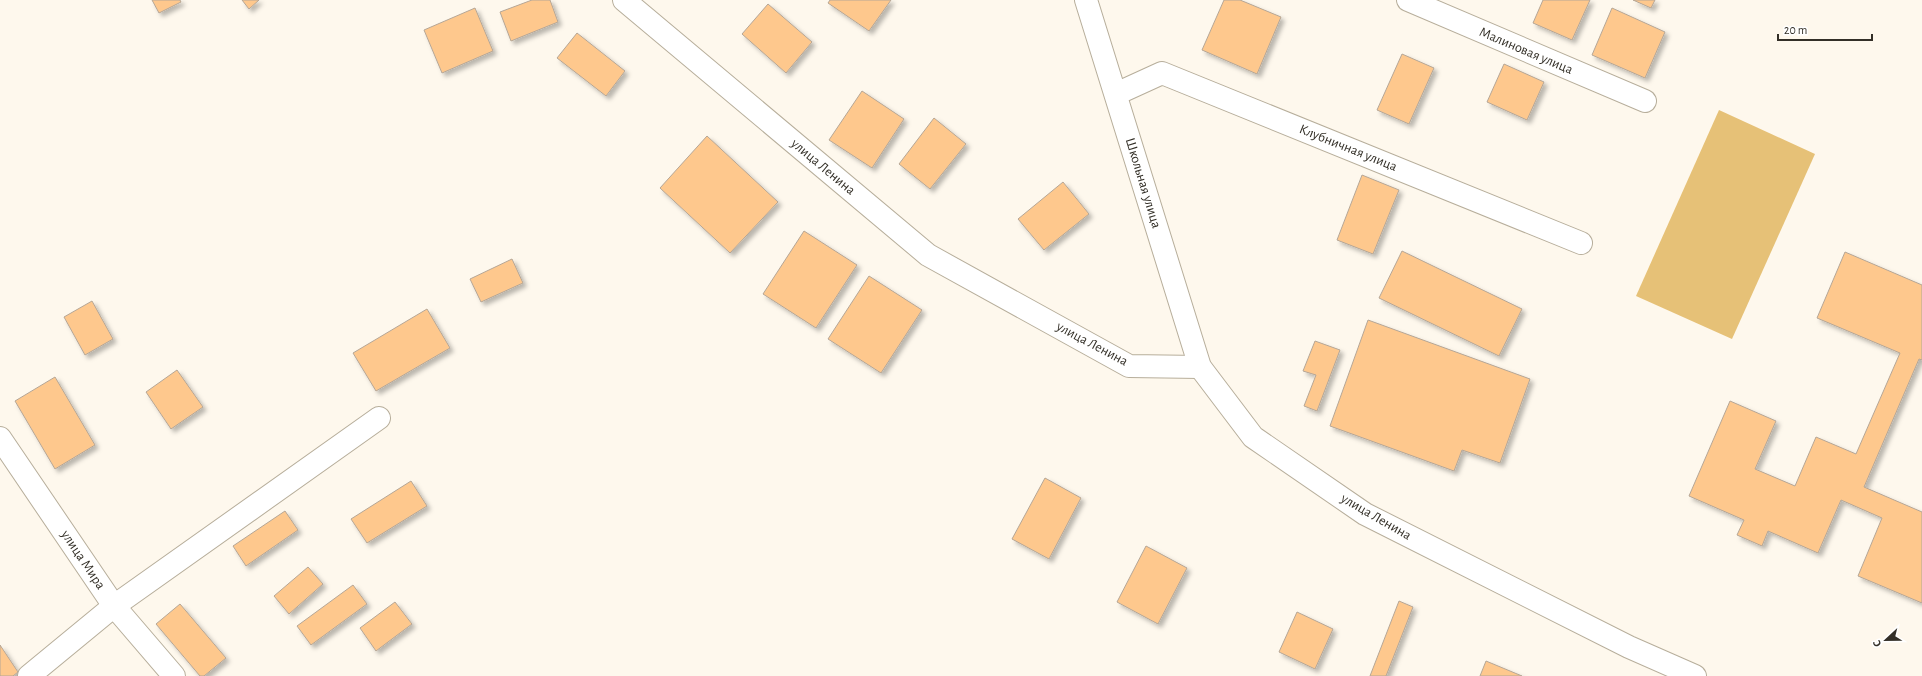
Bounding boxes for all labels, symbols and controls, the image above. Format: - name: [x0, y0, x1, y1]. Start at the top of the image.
- scale bar: [1778, 16, 1872, 42]
- text: 20 m: [1784, 24, 1807, 36]
- street label: Малиновая улица: [1477, 25, 1576, 77]
- street label: Клубничная улица: [1297, 122, 1400, 174]
- street label: улица Ленина: [788, 136, 858, 198]
- street label: Школьная улица: [1123, 136, 1164, 230]
- street label: улица Ленина: [1053, 319, 1131, 369]
- street label: улица Ленина: [1338, 491, 1414, 543]
- street label: улица Мира: [58, 527, 108, 593]
- north arrow: [1866, 620, 1906, 660]
- text: С: [1871, 639, 1883, 648]

